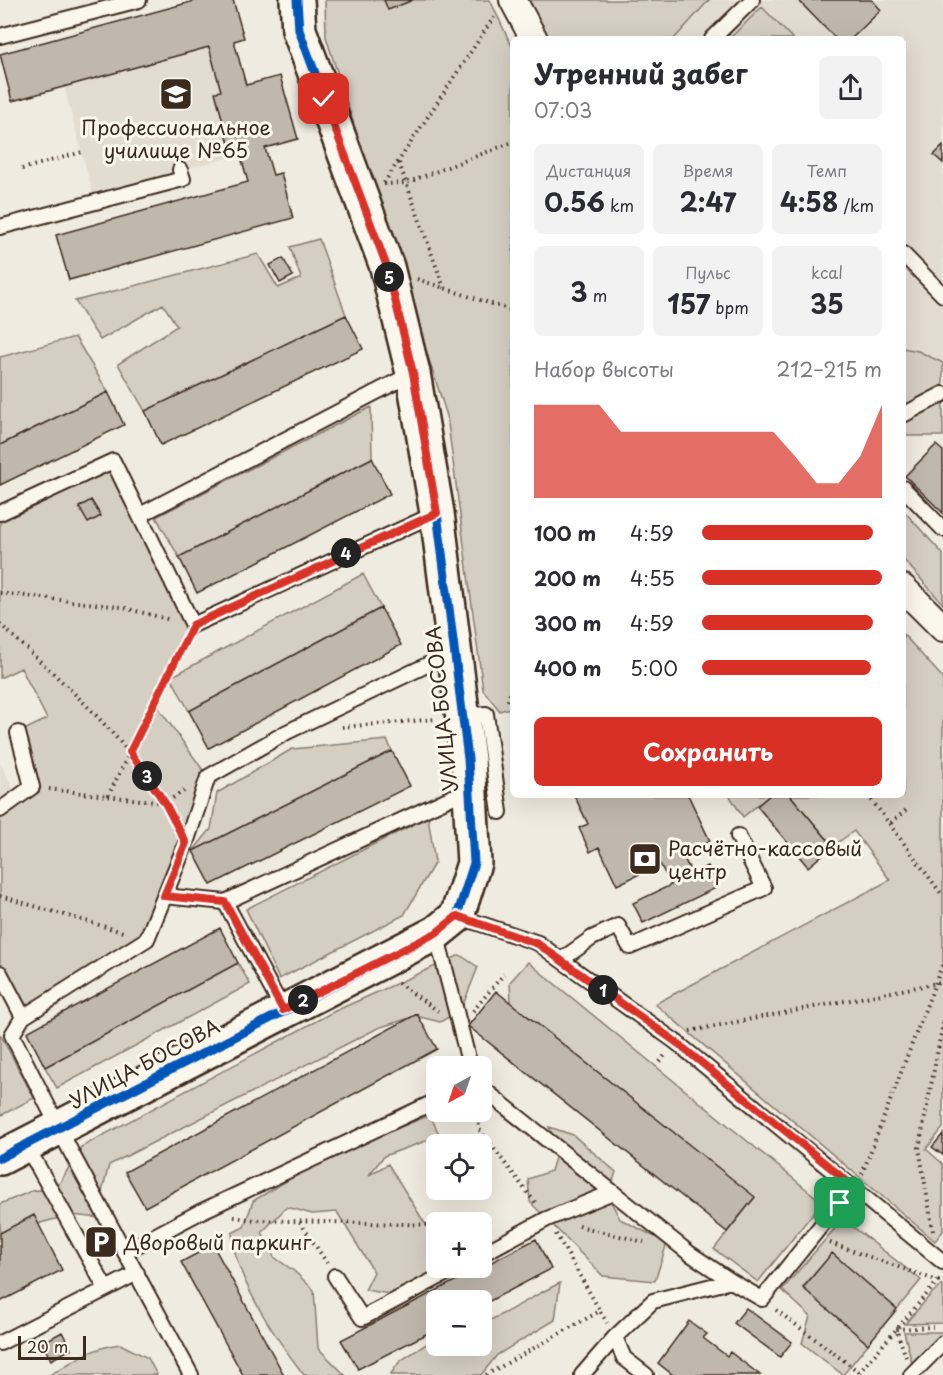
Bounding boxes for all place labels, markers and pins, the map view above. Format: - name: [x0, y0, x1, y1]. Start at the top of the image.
- pin: [298, 73, 349, 124]
- school or university icon: Профессиональное училище №65: [158, 76, 194, 112]
- place label: Профессиональное училище №65: [81, 112, 271, 165]
- pin: 5: [374, 262, 404, 292]
- pin: 4: [331, 538, 361, 568]
- pin: 3: [132, 761, 162, 791]
- place label: Расчётно-кассовый центр: [668, 833, 862, 886]
- bank icon: Расчётно-кассовый центр: [627, 841, 663, 877]
- pin: 1: [588, 975, 618, 1005]
- pin: 2: [288, 985, 318, 1015]
- pin: [814, 1177, 865, 1228]
- parking icon: Дворовый паркинг: [83, 1224, 119, 1260]
- place label: Дворовый паркинг: [123, 1227, 313, 1257]

